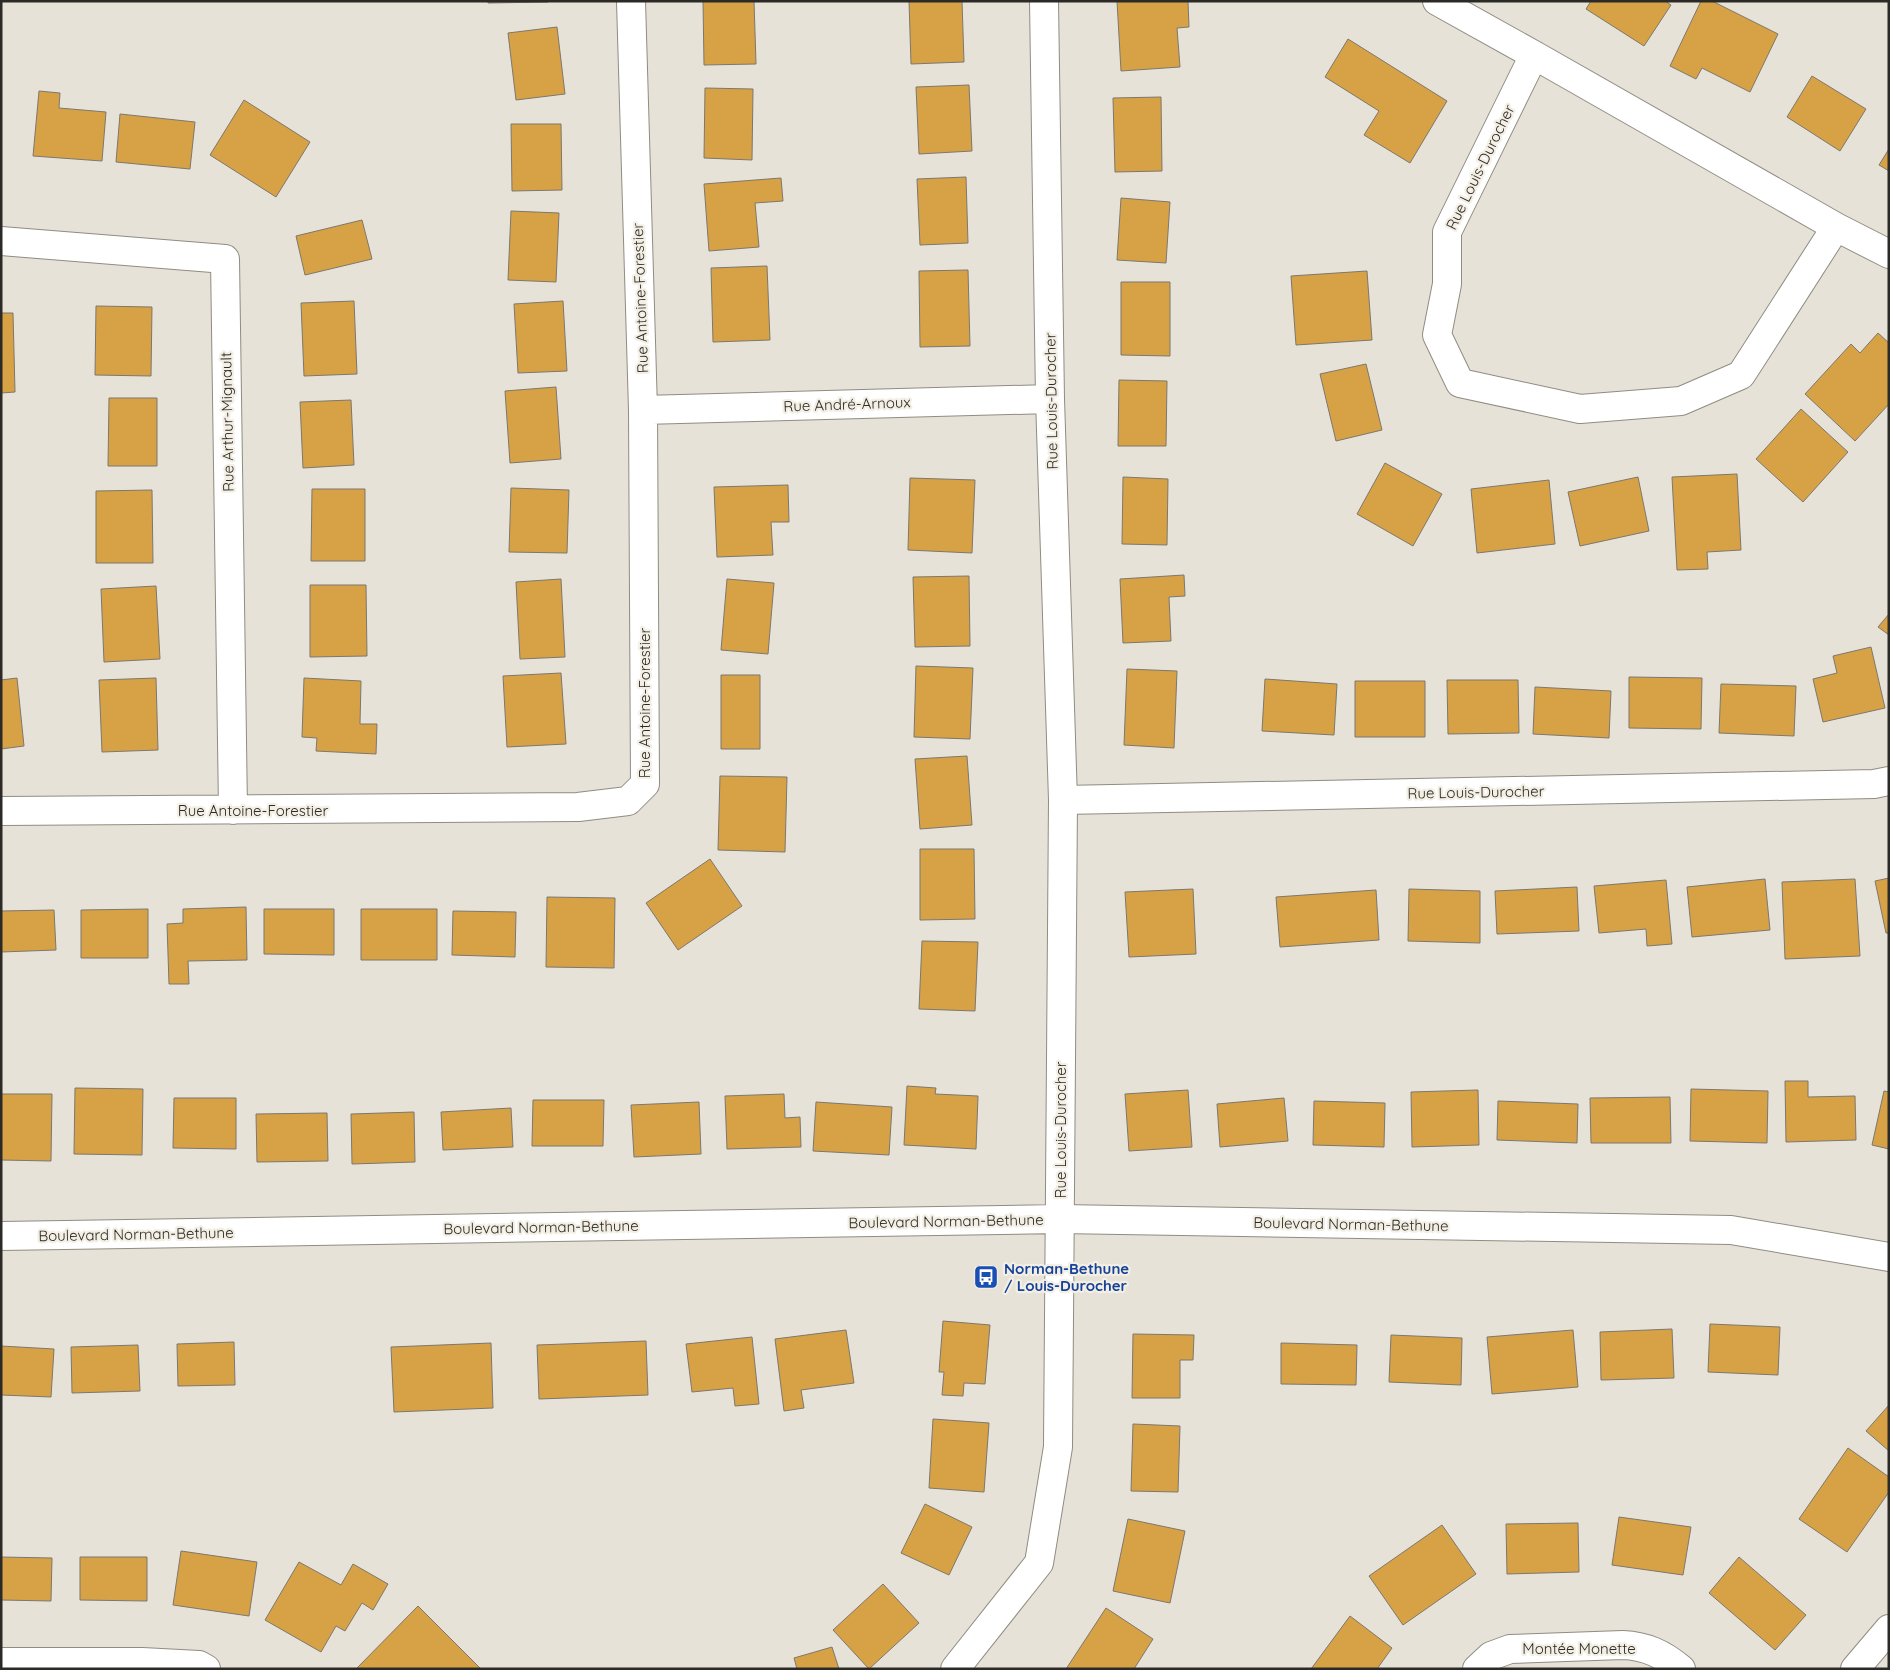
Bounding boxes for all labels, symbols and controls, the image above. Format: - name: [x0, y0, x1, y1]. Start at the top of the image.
- street label: Rue Louis-Durocher: [1441, 101, 1519, 233]
- street label: Rue Antoine-Forestier: [628, 222, 652, 374]
- street label: Rue Louis-Durocher: [1040, 332, 1062, 470]
- street label: Rue Arthur-Mignault: [216, 352, 238, 492]
- street label: Rue André-Arnoux: [783, 392, 911, 416]
- street label: Rue Antoine-Forestier: [635, 628, 654, 778]
- street label: Rue Louis-Durocher: [1407, 781, 1545, 803]
- street label: Rue Antoine-Forestier: [178, 801, 328, 820]
- street label: Rue Louis-Durocher: [1051, 1061, 1070, 1199]
- street label: Boulevard Norman-Bethune: [848, 1210, 1044, 1232]
- street label: Boulevard Norman-Bethune: [1253, 1213, 1449, 1235]
- street label: Boulevard Norman-Bethune: [443, 1216, 639, 1238]
- street label: Boulevard Norman-Bethune: [38, 1223, 234, 1245]
- place label: Norman-Bethune / Louis-Durocher: [1004, 1259, 1129, 1295]
- bus stop icon: Norman-Bethune / Louis-Durocher: [973, 1264, 999, 1290]
- street label: Montée Monette: [1522, 1639, 1636, 1658]

